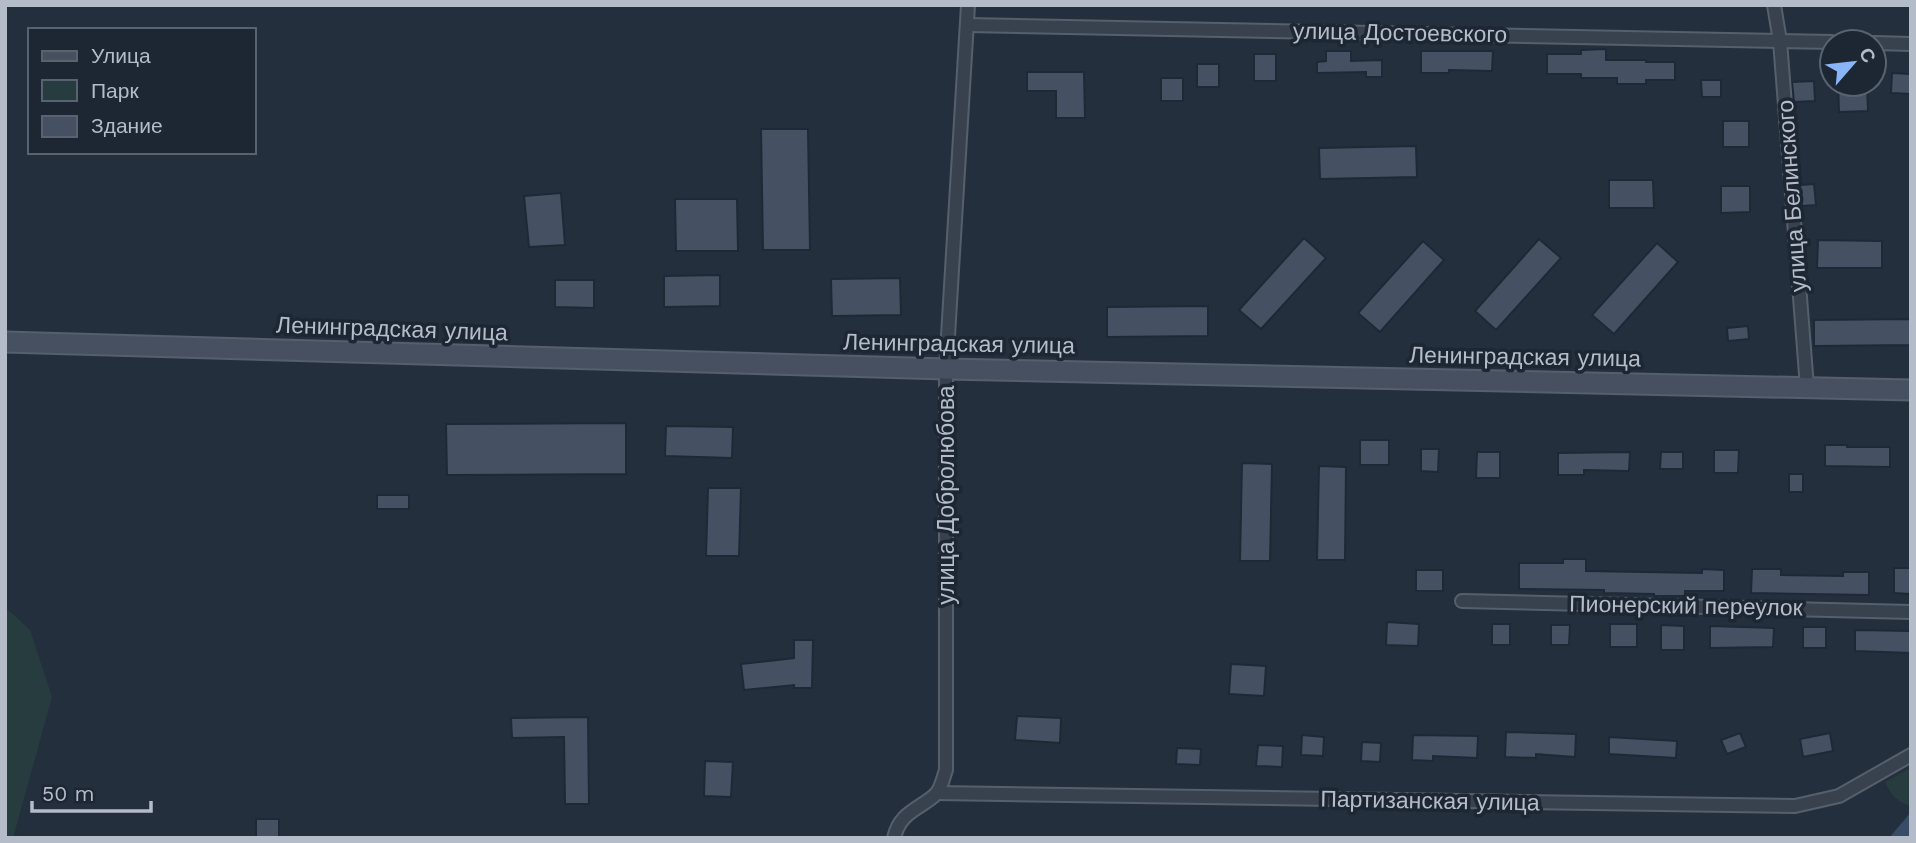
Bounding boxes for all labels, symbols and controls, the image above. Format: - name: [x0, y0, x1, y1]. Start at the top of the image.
- street label: улица Достоевского: [1293, 18, 1507, 48]
- legend: [28, 28, 256, 154]
- north arrow: [1818, 28, 1888, 98]
- text: Улица: [91, 43, 151, 68]
- text: С: [1854, 44, 1881, 67]
- text: Парк: [91, 78, 139, 103]
- street label: улица Белинского: [1772, 99, 1812, 293]
- text: Здание: [91, 113, 163, 138]
- street label: Ленинградская улица: [276, 311, 509, 347]
- street label: Ленинградская улица: [843, 328, 1075, 360]
- street label: Ленинградская улица: [1409, 341, 1641, 373]
- street label: улица Добролюбова: [933, 385, 960, 605]
- street label: Пионерский переулок: [1569, 590, 1804, 622]
- scale bar: [32, 770, 150, 814]
- text: 50 m: [42, 781, 94, 806]
- street label: Партизанская улица: [1320, 786, 1540, 816]

